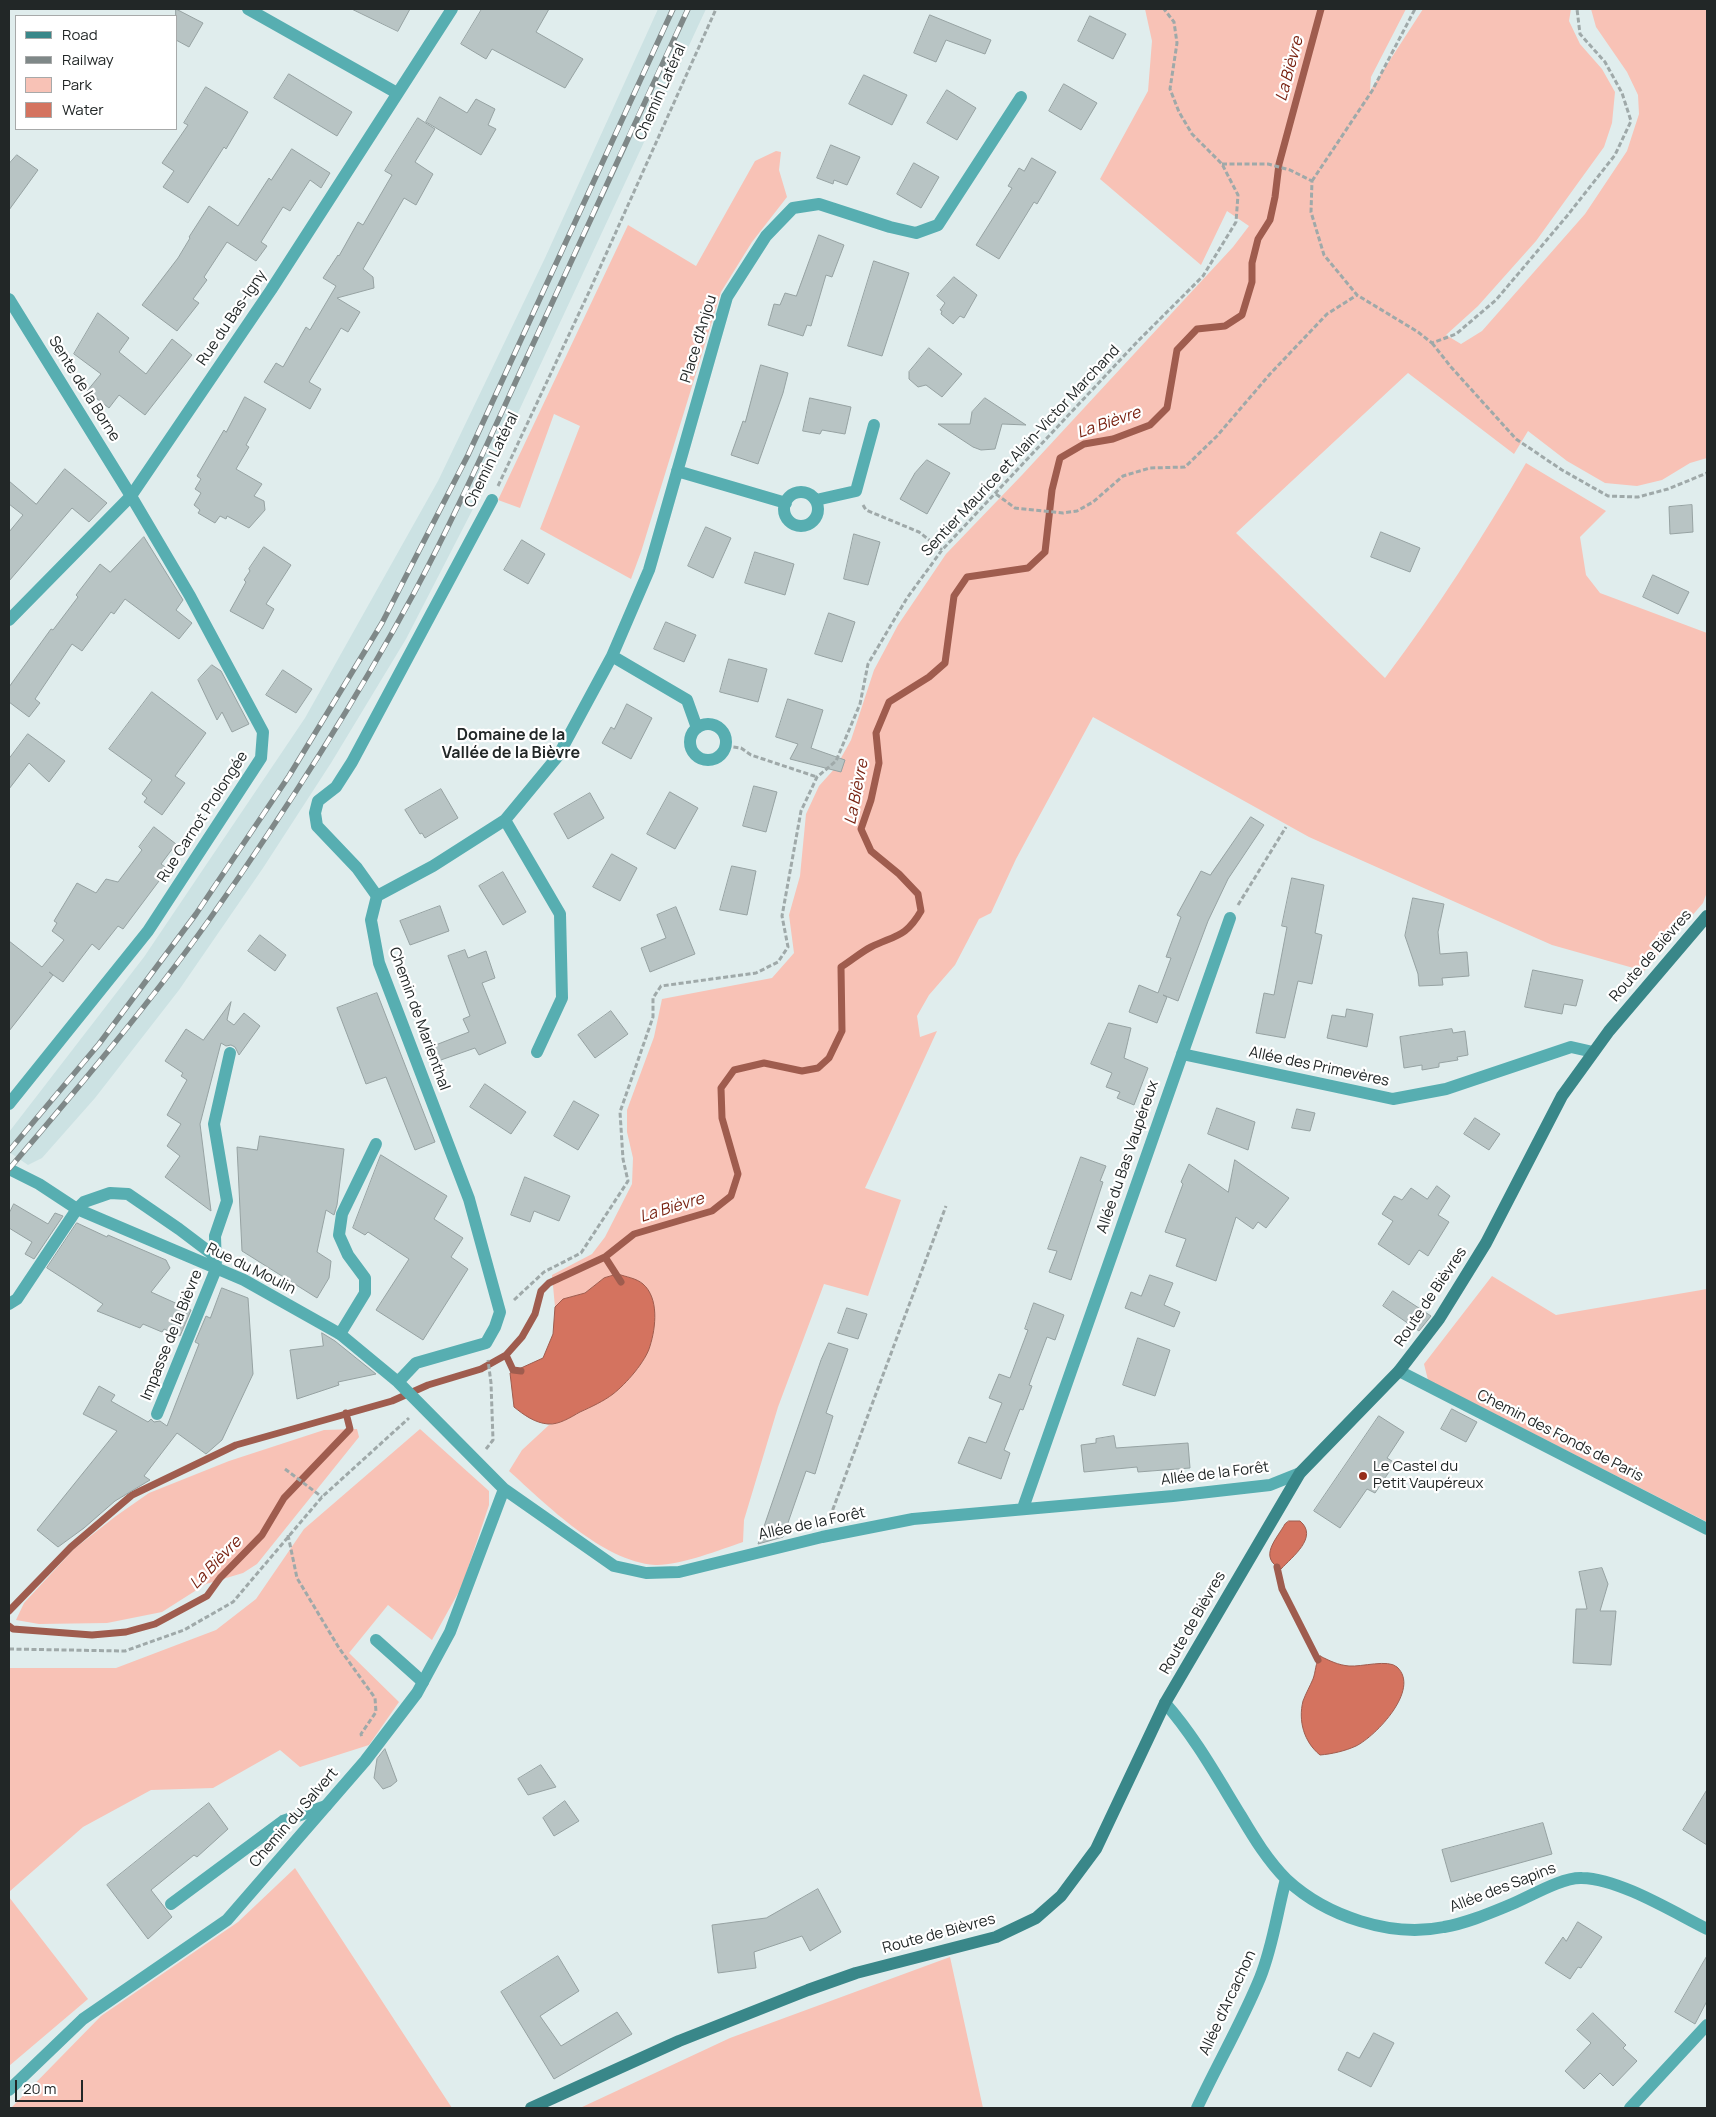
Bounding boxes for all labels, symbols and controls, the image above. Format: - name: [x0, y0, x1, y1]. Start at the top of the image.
- legend: [15, 15, 178, 130]
- text: Road: [62, 24, 98, 45]
- water label: La Bièvre: [1272, 35, 1308, 103]
- street label: Chemin Latéral: [632, 41, 690, 143]
- text: Railway: [62, 49, 114, 70]
- text: Park: [62, 74, 92, 95]
- text: Water: [62, 99, 104, 120]
- street label: Rue du Bas-Igny: [193, 267, 271, 369]
- street label: Place d'Anjou: [677, 293, 721, 385]
- street label: Sente de la Borne: [44, 333, 124, 445]
- street label: Sentier Maurice et Alain-Victor Marchand: [918, 342, 1124, 560]
- water label: La Bièvre: [1075, 403, 1143, 443]
- street label: Chemin Latéral: [461, 409, 523, 511]
- district label: Domaine de la Vallée de la Bièvre: [442, 726, 580, 764]
- street label: Rue Carnot Prolongée: [154, 748, 252, 886]
- water label: La Bièvre: [841, 758, 873, 826]
- street label: Route de Bièvres: [1606, 906, 1696, 1006]
- street label: Chemin de Marienthal: [385, 945, 453, 1093]
- street label: Allée des Primevères: [1247, 1043, 1391, 1091]
- street label: Allée du Bas Vaupéreux: [1093, 1078, 1163, 1236]
- water label: La Bièvre: [638, 1189, 706, 1227]
- street label: Rue du Moulin: [203, 1240, 299, 1298]
- street label: Route de Bièvres: [1391, 1244, 1471, 1350]
- street label: Impasse de la Bièvre: [138, 1267, 206, 1403]
- street label: Chemin des Fonds de Paris: [1474, 1386, 1646, 1486]
- street label: Allée de la Forêt: [1160, 1458, 1270, 1490]
- place label: Le Castel du Petit Vaupéreux: [1373, 1458, 1483, 1493]
- marker: Le Castel du Petit Vaupéreux: [1357, 1470, 1369, 1482]
- street label: Allée de la Forêt: [757, 1504, 867, 1544]
- water label: La Bièvre: [186, 1533, 246, 1593]
- street label: Route de Bièvres: [1156, 1568, 1230, 1678]
- street label: Chemin du Salvert: [246, 1765, 342, 1871]
- street label: Allée des Sapins: [1447, 1859, 1559, 1917]
- street label: Route de Bièvres: [881, 1910, 997, 1958]
- street label: Allée d'Arcachon: [1196, 1948, 1260, 2058]
- scale bar: [18, 2070, 85, 2102]
- text: 20 m: [23, 2078, 56, 2099]

